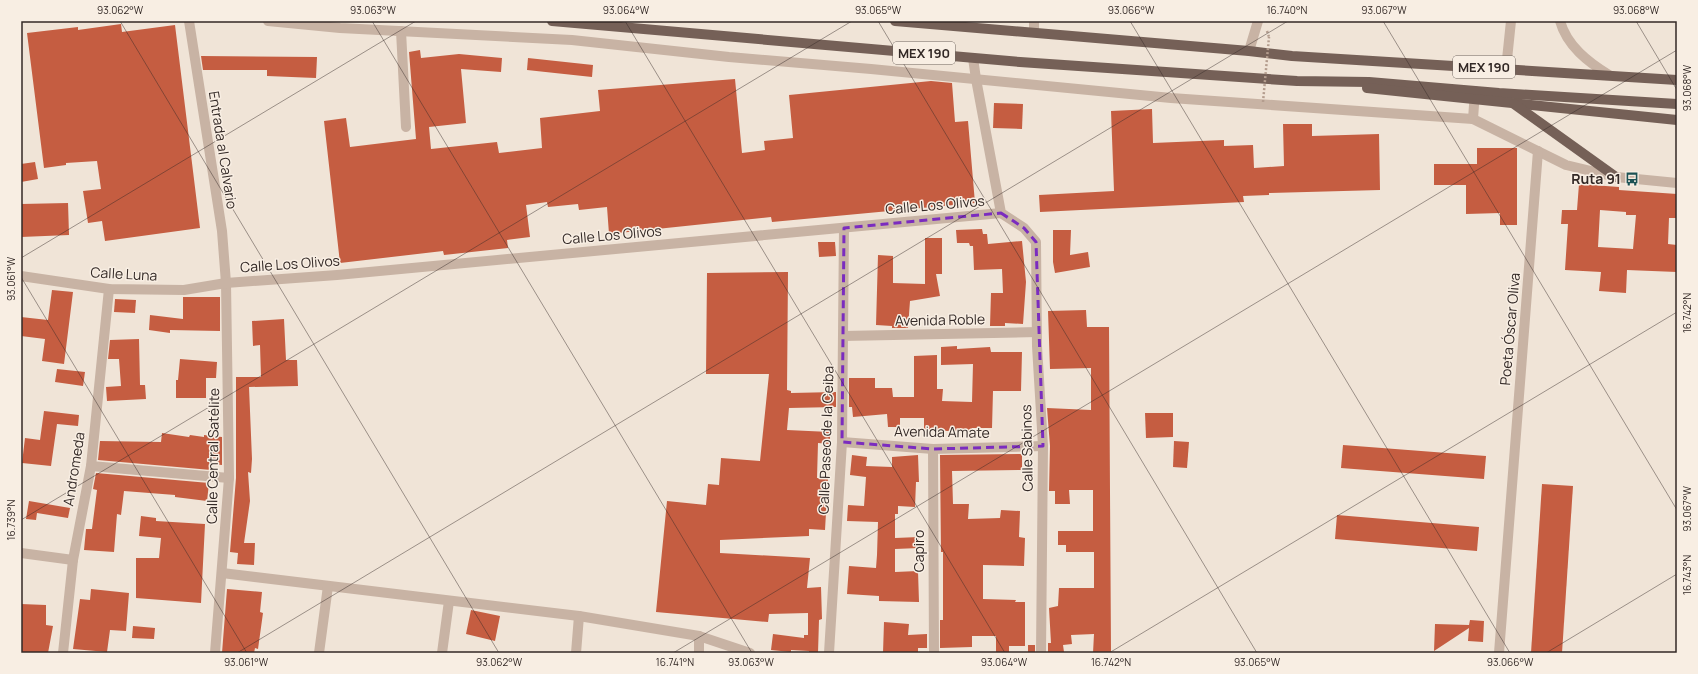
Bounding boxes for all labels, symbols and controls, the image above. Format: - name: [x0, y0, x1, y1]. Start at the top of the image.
- text: 93.062°W: [97, 3, 144, 17]
- text: 93.063°W: [350, 3, 397, 17]
- text: 93.064°W: [603, 3, 650, 17]
- text: 93.065°W: [855, 3, 902, 17]
- text: 93.066°W: [1108, 3, 1155, 17]
- text: 16.740°N: [1267, 3, 1307, 17]
- text: 93.067°W: [1361, 3, 1407, 17]
- text: 93.068°W: [1613, 3, 1660, 17]
- road number: MEX 190: [893, 42, 955, 64]
- road number: MEX 190: [1453, 56, 1515, 78]
- text: 93.068°W: [1680, 64, 1694, 111]
- street label: Entrada al Calvario: [205, 90, 242, 210]
- place label: Ruta 91: [1571, 169, 1621, 188]
- bus stop icon: Ruta 91: [1624, 171, 1640, 187]
- street label: Calle Los Olivos: [884, 191, 986, 218]
- street label: Calle Los Olivos: [561, 221, 663, 248]
- street label: Calle Los Olivos: [239, 251, 340, 276]
- text: 93.061°W: [4, 256, 18, 301]
- street label: Calle Luna: [90, 262, 158, 285]
- street label: Poeta Óscar Oliva: [1495, 272, 1524, 386]
- text: 16.742°N: [1680, 293, 1694, 333]
- street label: Avenida Roble: [895, 309, 985, 330]
- street label: Calle Paseo de la Ceiba: [813, 365, 838, 515]
- street label: Calle Central Satélite: [202, 388, 223, 524]
- street label: Calle Sabinos: [1016, 404, 1037, 492]
- street label: Avenida Amate: [894, 421, 990, 442]
- street label: Andromeda: [58, 431, 89, 507]
- text: 93.067°W: [1680, 486, 1694, 532]
- text: 16.739°N: [4, 499, 18, 540]
- street label: Capiro: [909, 530, 928, 572]
- text: 16.743°N: [1680, 555, 1694, 595]
- text: 93.061°W: [224, 655, 269, 669]
- text: 93.062°W: [476, 655, 523, 669]
- text: 16.741°N: [656, 655, 694, 669]
- text: 93.063°W: [728, 655, 775, 669]
- text: 93.064°W: [981, 655, 1028, 669]
- text: 16.742°N: [1091, 655, 1131, 669]
- text: 93.065°W: [1234, 655, 1281, 669]
- text: 93.066°W: [1487, 655, 1534, 669]

